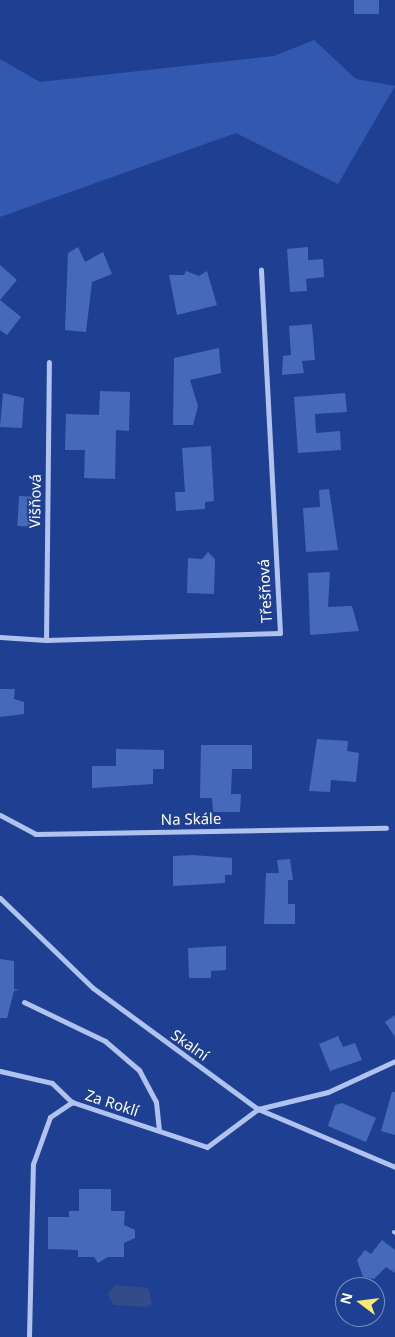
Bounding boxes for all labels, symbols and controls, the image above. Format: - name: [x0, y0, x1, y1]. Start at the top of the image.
- street label: Višňová: [26, 474, 44, 528]
- street label: Třešňová: [254, 559, 276, 623]
- street label: Na Skále: [160, 809, 222, 829]
- street label: Skalní: [168, 1026, 212, 1064]
- street label: Za Roklí: [83, 1086, 141, 1120]
- north arrow: [335, 1277, 385, 1327]
- text: N: [335, 1290, 357, 1306]

